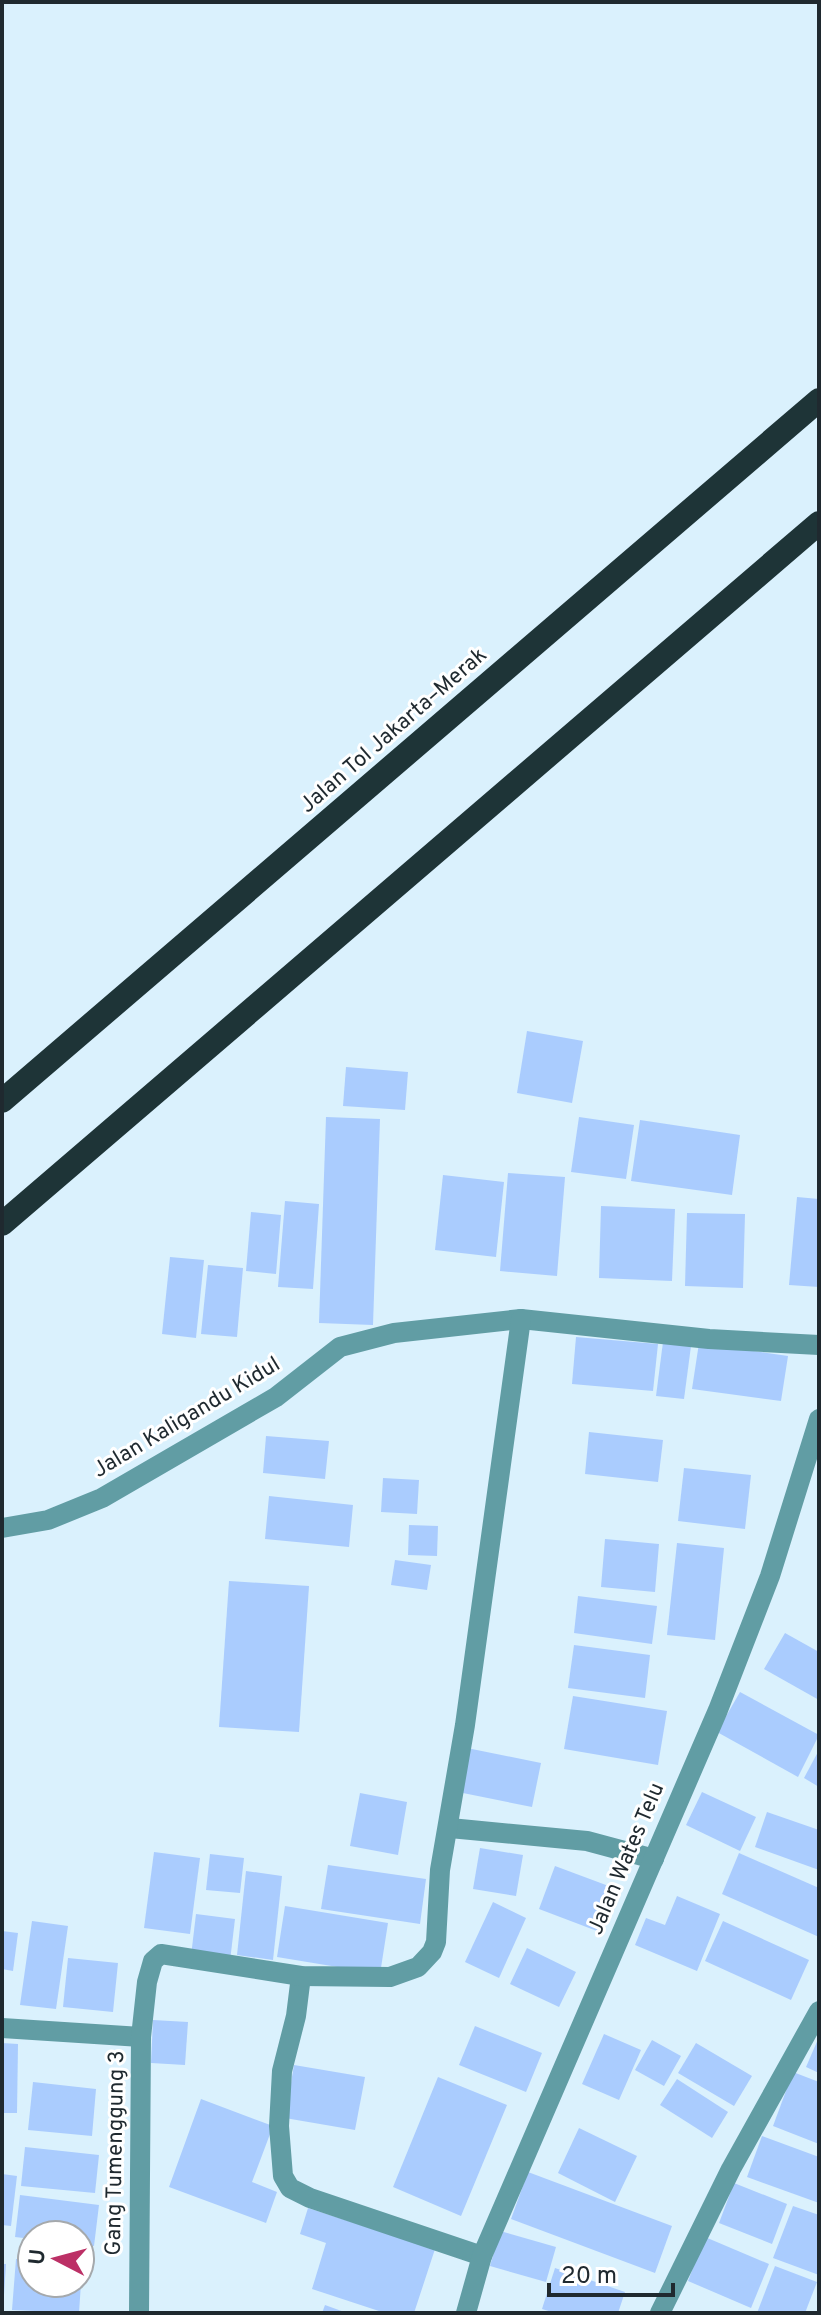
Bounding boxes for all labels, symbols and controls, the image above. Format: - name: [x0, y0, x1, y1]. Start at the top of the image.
- street label: Jalan Tol Jakarta–Merak: [295, 642, 493, 820]
- street label: Jalan Kaligandu Kidul: [89, 1351, 285, 1485]
- street label: Jalan Wates Telu: [583, 1779, 671, 1939]
- street label: Gang Tumenggung 3: [101, 2050, 131, 2256]
- north arrow: [16, 2219, 96, 2299]
- scale bar: [549, 2247, 673, 2297]
- text: U: [24, 2248, 53, 2266]
- text: 20 m: [561, 2262, 617, 2292]

